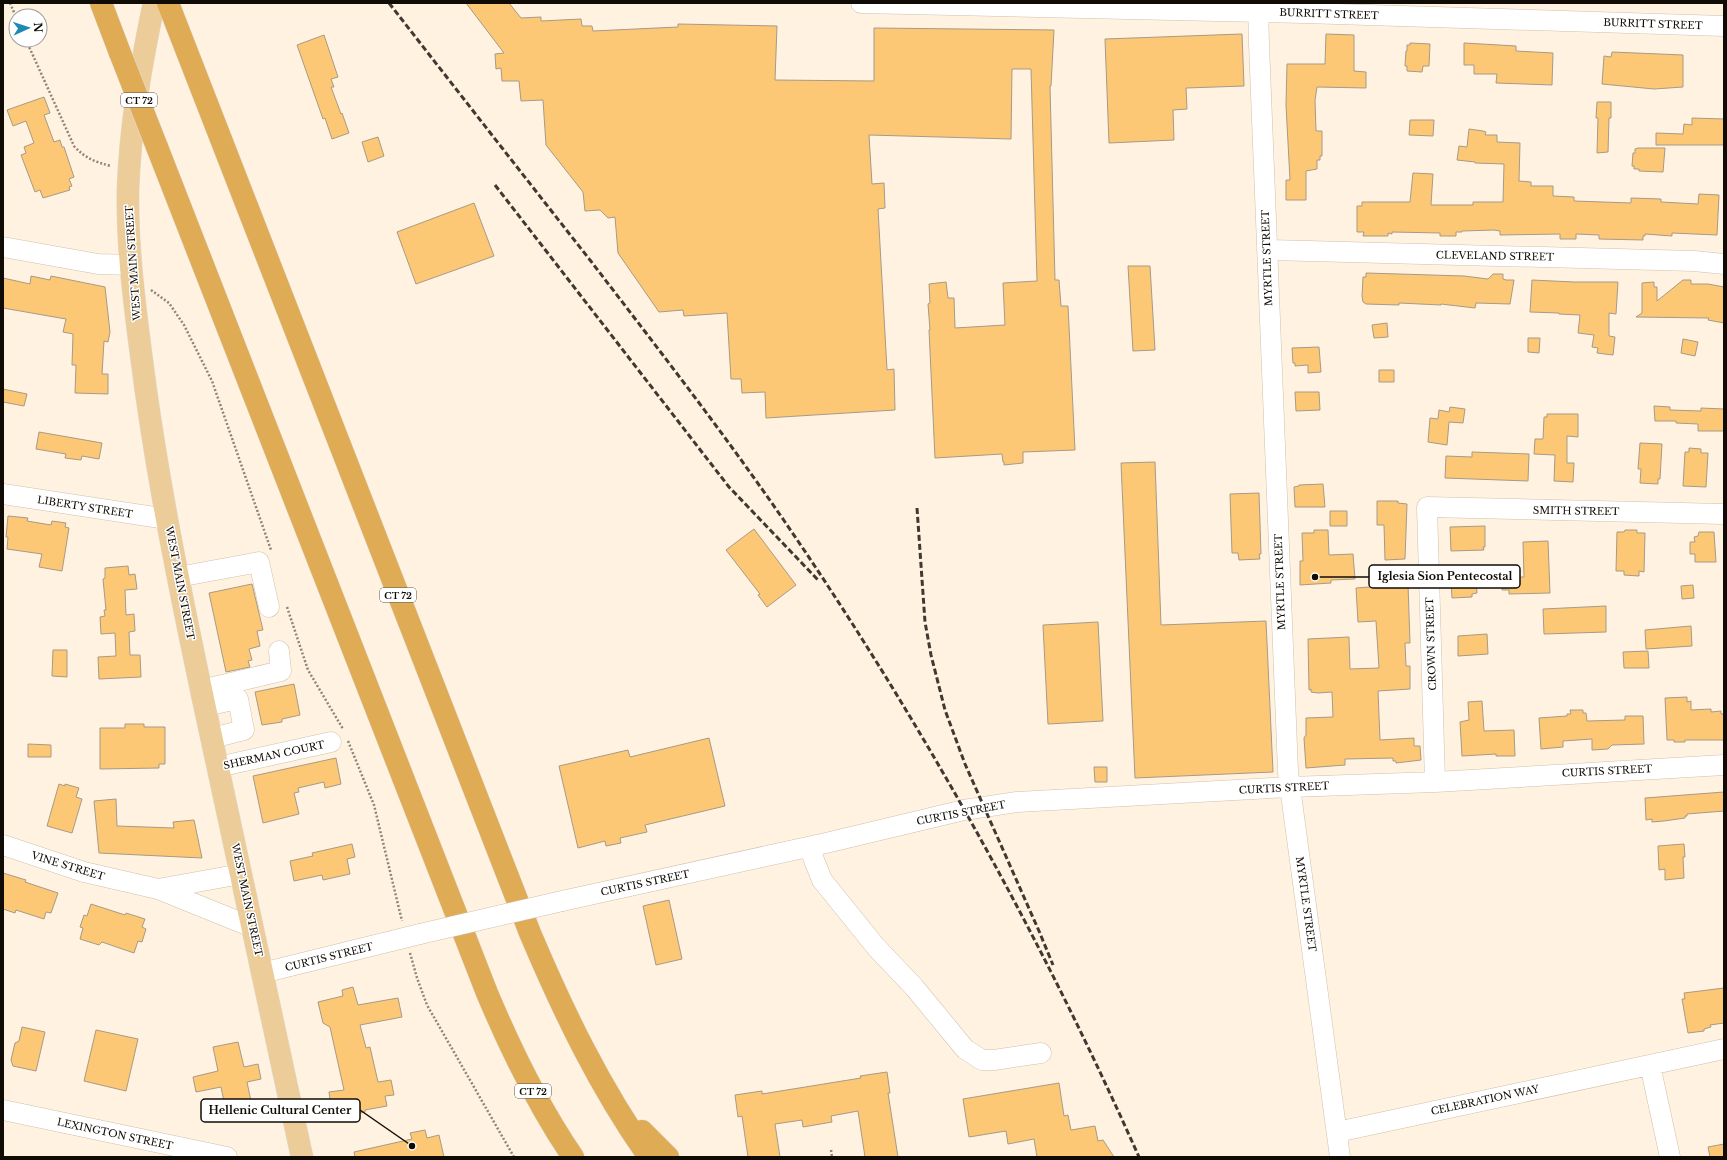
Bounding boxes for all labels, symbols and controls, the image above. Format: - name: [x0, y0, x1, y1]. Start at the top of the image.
- street label: BURRITT STREET: [1279, 6, 1379, 22]
- north arrow: [8, 8, 48, 48]
- street label: BURRITT STREET: [1603, 16, 1703, 32]
- text: N: [31, 22, 45, 34]
- road number: CT 72: [121, 93, 157, 107]
- street label: WEST MAIN STREET: [122, 205, 144, 322]
- street label: MYRTLE STREET: [1259, 210, 1275, 306]
- street label: CLEVELAND STREET: [1436, 248, 1554, 264]
- street label: LIBERTY STREET: [36, 493, 134, 521]
- street label: SMITH STREET: [1533, 504, 1619, 518]
- street label: WEST MAIN STREET: [162, 524, 197, 641]
- street label: MYRTLE STREET: [1272, 534, 1288, 630]
- callout: Iglesia Sion Pentecostal: [1369, 565, 1520, 588]
- text: Iglesia Sion Pentecostal: [1377, 569, 1513, 583]
- road number: CT 72: [380, 588, 416, 602]
- street label: CROWN STREET: [1423, 597, 1439, 691]
- street label: SHERMAN COURT: [222, 738, 326, 772]
- street label: CURTIS STREET: [1561, 762, 1653, 780]
- street label: CURTIS STREET: [1238, 779, 1330, 797]
- street label: CURTIS STREET: [915, 798, 1007, 828]
- street label: WEST MAIN STREET: [228, 841, 265, 958]
- street label: VINE STREET: [29, 848, 106, 883]
- street label: MYRTLE STREET: [1293, 855, 1319, 953]
- street label: CURTIS STREET: [599, 867, 691, 899]
- street label: CURTIS STREET: [283, 940, 375, 974]
- street label: CELEBRATION WAY: [1430, 1082, 1541, 1118]
- road number: CT 72: [515, 1084, 551, 1098]
- callout: Hellenic Cultural Center: [201, 1099, 360, 1122]
- text: Hellenic Cultural Center: [209, 1103, 352, 1117]
- street label: LEXINGTON STREET: [56, 1115, 174, 1153]

